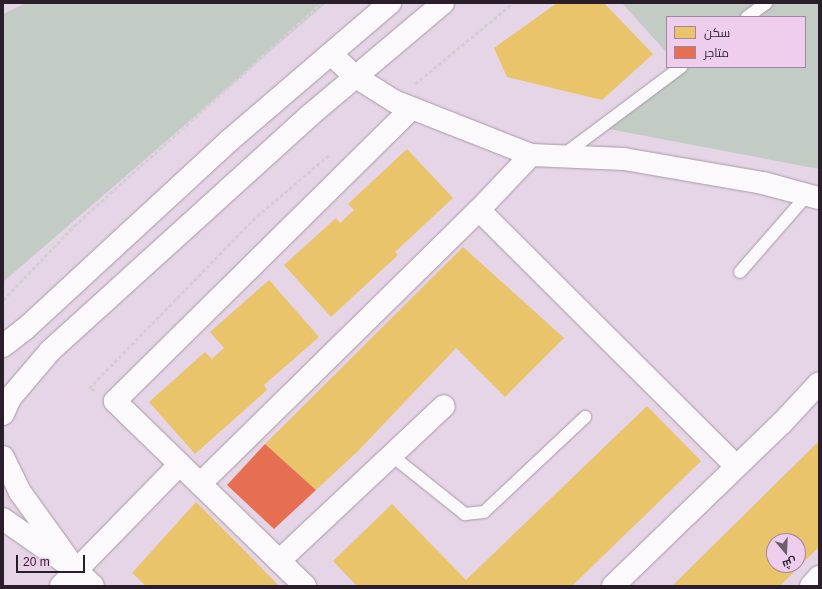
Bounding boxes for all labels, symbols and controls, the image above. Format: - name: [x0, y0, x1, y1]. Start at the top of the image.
- legend: [666, 16, 806, 68]
- text: سكن: [704, 26, 730, 40]
- text: متاجر: [704, 46, 729, 60]
- north arrow: [766, 533, 806, 573]
- scale bar: [18, 547, 87, 573]
- text: 20 m: [23, 555, 50, 569]
- text: ش: [781, 555, 798, 571]

